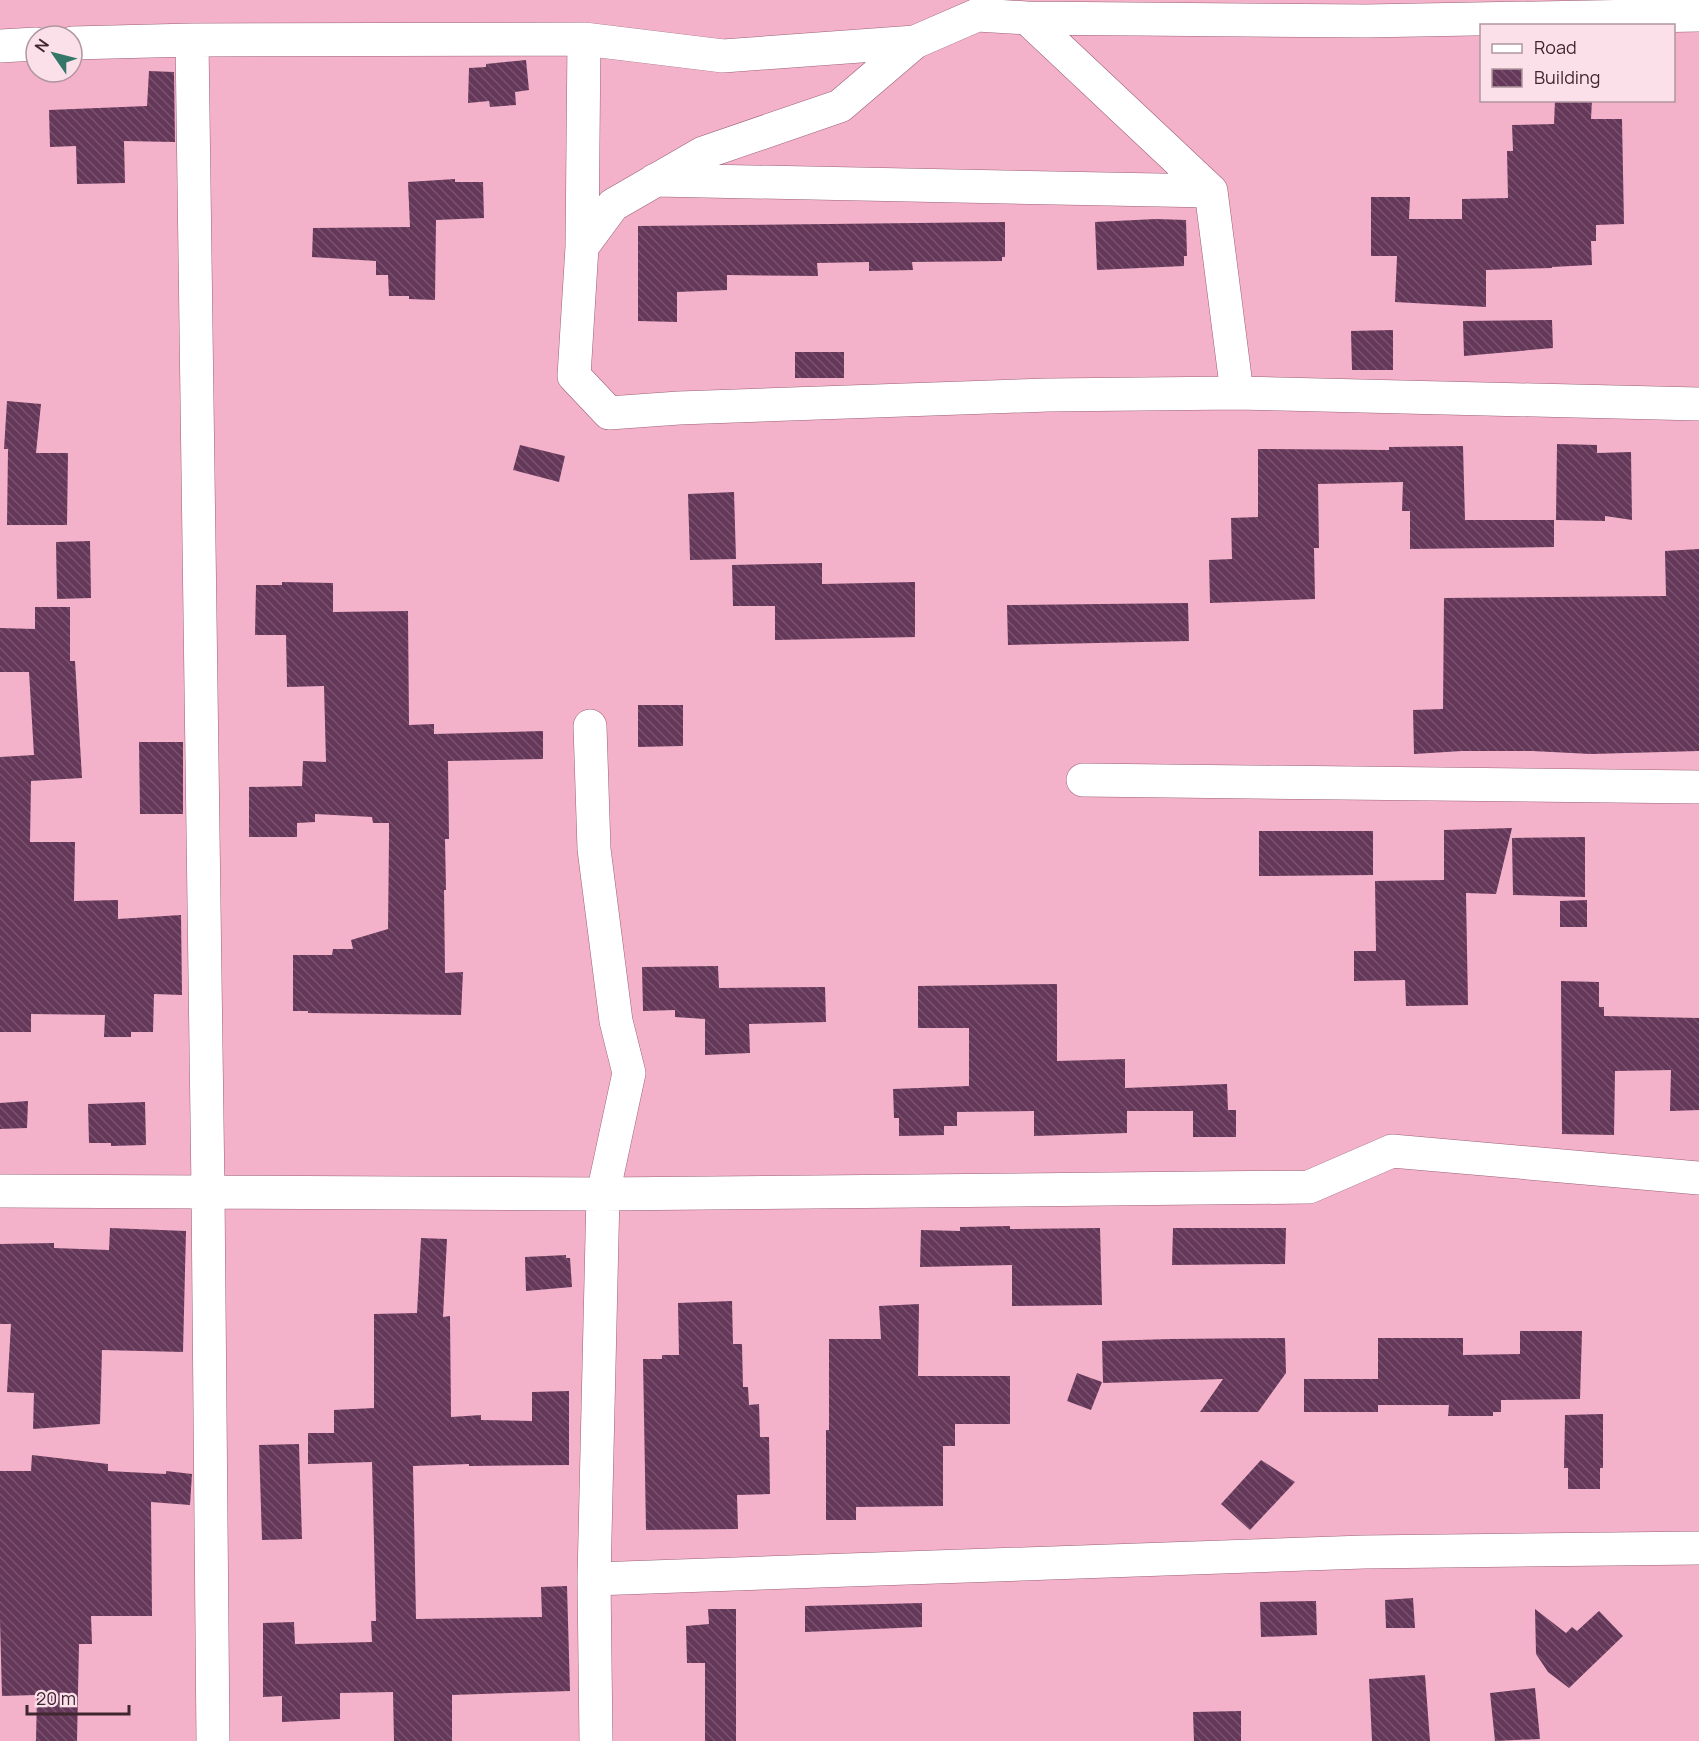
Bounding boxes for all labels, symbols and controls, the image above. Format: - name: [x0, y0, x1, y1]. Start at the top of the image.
- north arrow: [24, 24, 84, 84]
- legend: [1480, 24, 1675, 102]
- text: N: [29, 34, 54, 56]
- text: Road: [1534, 35, 1577, 59]
- text: Building: [1534, 65, 1600, 89]
- scale bar: [27, 1678, 129, 1716]
- text: 20 m: [36, 1686, 76, 1710]

